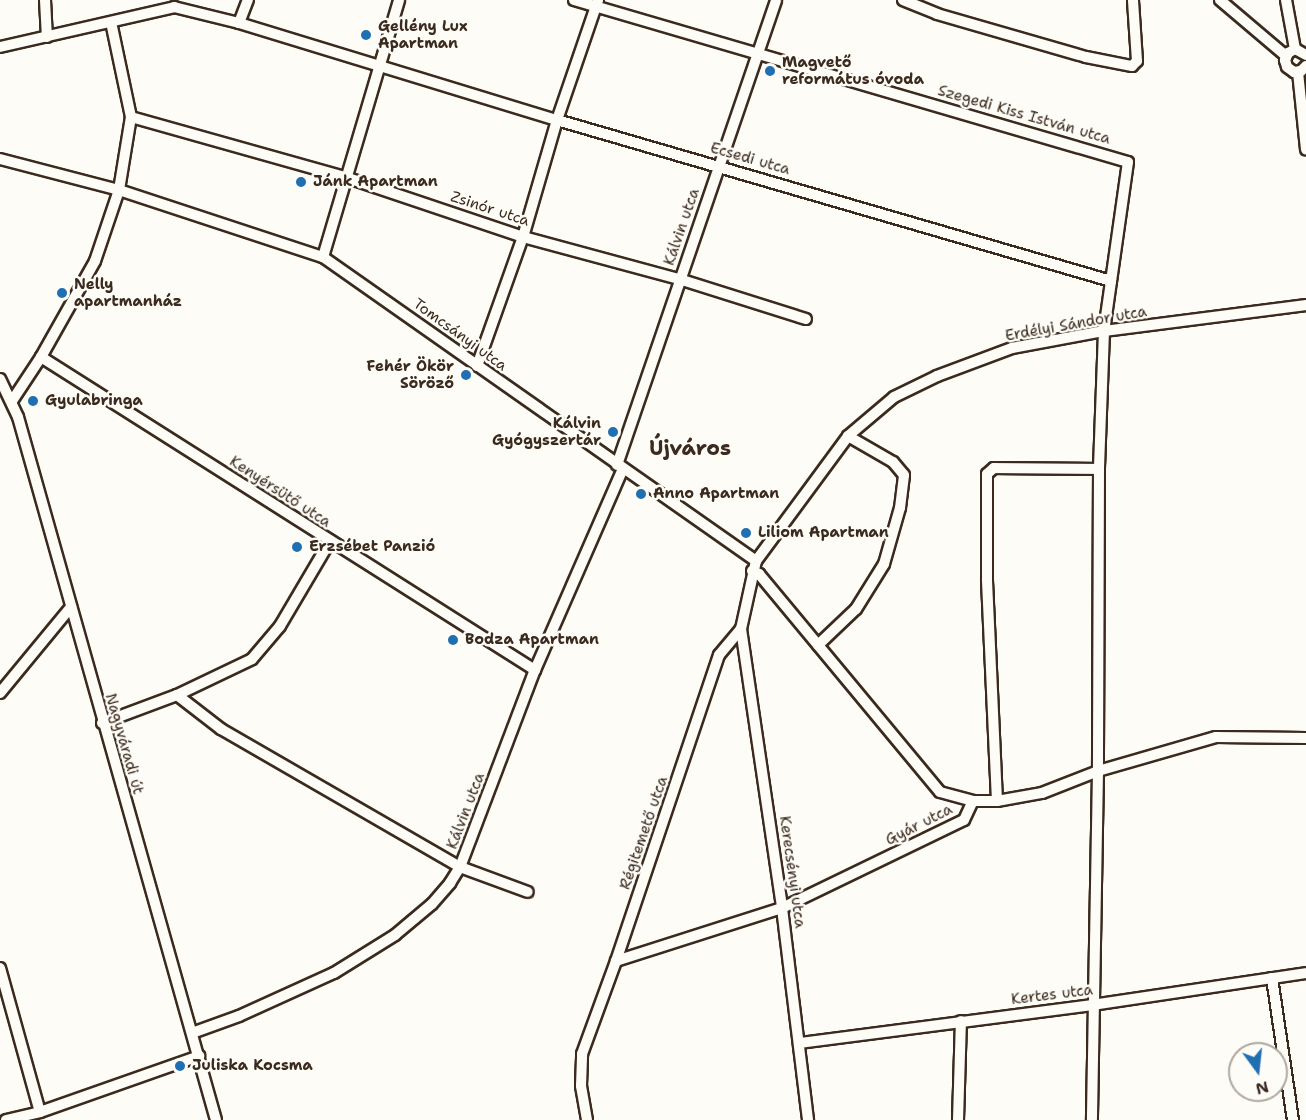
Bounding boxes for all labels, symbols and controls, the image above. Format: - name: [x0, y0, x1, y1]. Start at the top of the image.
- place label: Gellény Lux Apartman: [378, 17, 468, 52]
- marker: Gellény Lux Apartman: [359, 28, 373, 42]
- place label: Magvető református óvoda: [782, 53, 924, 88]
- marker: Magvető református óvoda: [763, 64, 777, 78]
- street label: Szegedi Kiss István utca: [936, 82, 1112, 148]
- street label: Ecsedi utca: [708, 139, 792, 179]
- place label: Jánk Apartman: [313, 173, 438, 191]
- marker: Jánk Apartman: [294, 175, 308, 189]
- street label: Kálvin utca: [660, 186, 704, 268]
- street label: Zsinór utca: [448, 188, 532, 230]
- place label: Nelly apartmanház: [74, 275, 182, 310]
- marker: Nelly apartmanház: [55, 286, 69, 300]
- street label: Tomcsányi utca: [410, 295, 510, 375]
- street label: Erdélyi Sándor utca: [1004, 303, 1148, 345]
- place label: Fehér Ökör Söröző: [367, 357, 454, 392]
- marker: Fehér Ökör Söröző: [459, 368, 473, 382]
- place label: Gyulabringa: [45, 392, 143, 410]
- marker: Gyulabringa: [26, 394, 40, 408]
- place label: Kálvin Gyógyszertár: [492, 414, 601, 449]
- marker: Kálvin Gyógyszertár: [606, 425, 620, 439]
- district label: Újváros: [649, 435, 731, 461]
- street label: Kenyérsütő utca: [226, 453, 334, 531]
- place label: Anno Apartman: [653, 485, 779, 503]
- marker: Anno Apartman: [634, 487, 648, 501]
- place label: Liliom Apartman: [758, 524, 889, 542]
- marker: Liliom Apartman: [739, 526, 753, 540]
- place label: Erzsébet Panzió: [309, 538, 435, 556]
- marker: Erzsébet Panzió: [290, 540, 304, 554]
- place label: Bodza Apartman: [465, 631, 599, 649]
- marker: Bodza Apartman: [446, 633, 460, 647]
- street label: Nagyváradi út: [101, 691, 147, 797]
- street label: Kálvin utca: [443, 770, 489, 852]
- street label: Régitemető utca: [616, 774, 672, 892]
- street label: Gyár utca: [883, 801, 955, 849]
- street label: Kerecsényi utca: [775, 815, 809, 929]
- street label: Kertes utca: [1010, 981, 1094, 1009]
- north arrow: [1228, 1042, 1288, 1102]
- place label: Juliska Kocsma: [192, 1057, 313, 1075]
- marker: Juliska Kocsma: [173, 1059, 187, 1073]
- text: N: [1253, 1076, 1271, 1100]

